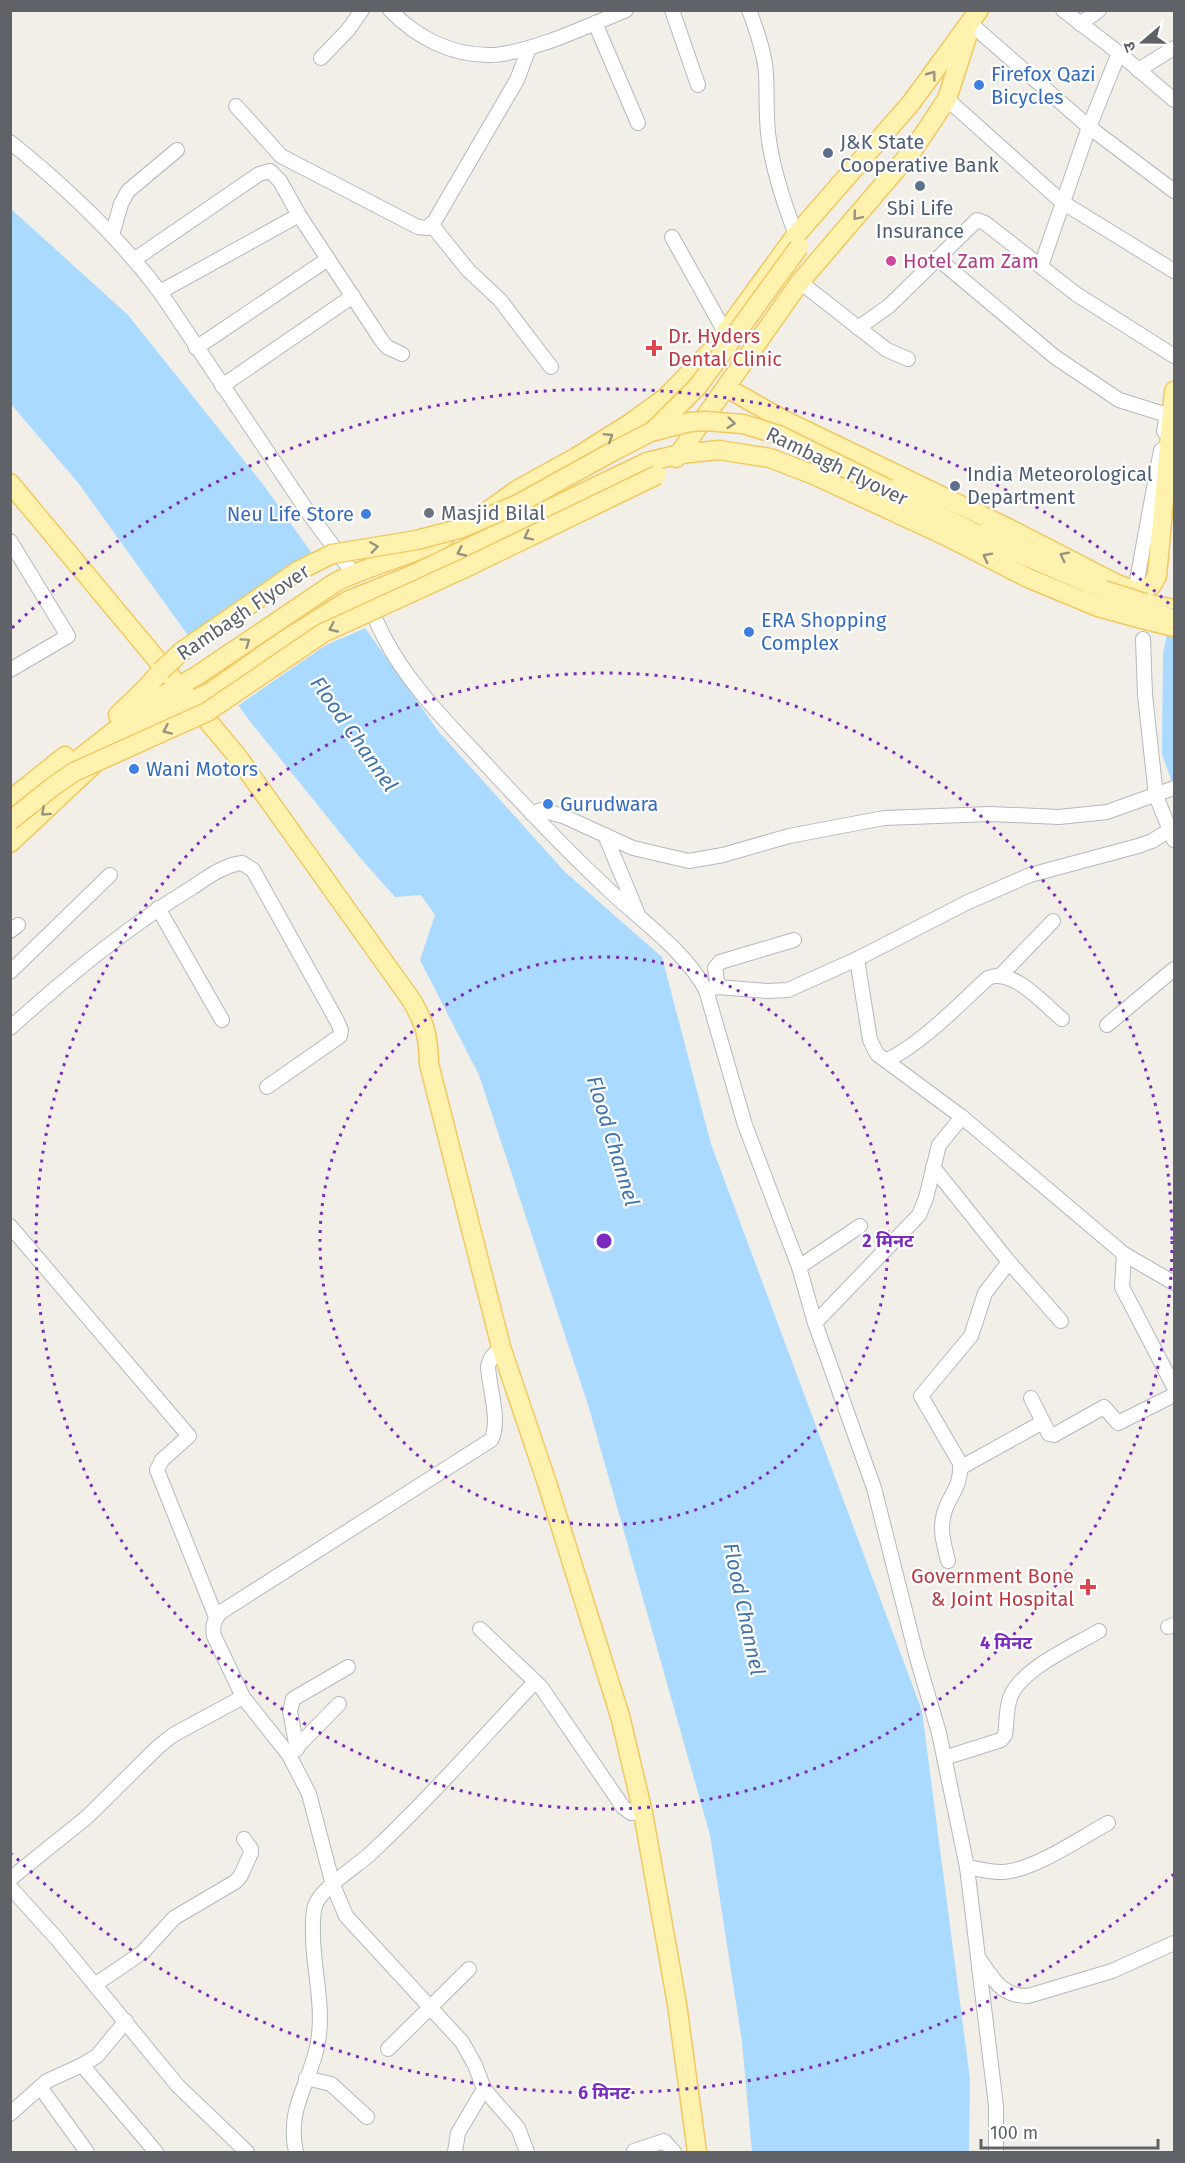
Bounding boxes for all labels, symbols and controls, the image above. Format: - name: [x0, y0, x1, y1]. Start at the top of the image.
- north arrow: [1113, 12, 1173, 72]
- text: उ: [1119, 39, 1140, 55]
- place label: Firefox Qazi Bicycles: [991, 62, 1096, 109]
- one-way arrow: [925, 70, 936, 81]
- marker: Firefox Qazi Bicycles: [972, 78, 986, 92]
- place label: J&K State Cooperative Bank: [840, 130, 999, 177]
- marker: J&K State Cooperative Bank: [821, 146, 835, 160]
- marker: Sbi Life Insurance: [913, 179, 927, 193]
- place label: Sbi Life Insurance: [876, 196, 964, 243]
- one-way arrow: [853, 209, 864, 220]
- place label: Hotel Zam Zam: [903, 249, 1039, 273]
- marker: Hotel Zam Zam: [884, 254, 898, 268]
- place label: Dr. Hyders Dental Clinic: [668, 324, 782, 371]
- marker: Dr. Hyders Dental Clinic: [645, 339, 663, 357]
- one-way arrow: [726, 416, 735, 428]
- street label: Rambagh Flyover: [762, 421, 912, 511]
- one-way arrow: [603, 433, 613, 445]
- place label: India Meteorological Department: [967, 462, 1153, 509]
- marker: India Meteorological Department: [948, 479, 962, 493]
- place label: Masjid Bilal: [441, 501, 545, 525]
- place label: Neu Life Store: [227, 502, 354, 526]
- marker: Masjid Bilal: [422, 506, 436, 520]
- marker: Neu Life Store: [359, 507, 373, 521]
- one-way arrow: [524, 529, 534, 540]
- one-way arrow: [369, 542, 378, 554]
- one-way arrow: [456, 545, 467, 557]
- one-way arrow: [1059, 552, 1070, 564]
- one-way arrow: [983, 553, 994, 564]
- street label: Rambagh Flyover: [172, 559, 314, 665]
- place label: ERA Shopping Complex: [761, 608, 887, 655]
- one-way arrow: [328, 621, 339, 633]
- marker: ERA Shopping Complex: [742, 625, 756, 639]
- one-way arrow: [240, 638, 251, 649]
- water label: Flood Channel: [305, 671, 403, 797]
- one-way arrow: [163, 723, 174, 735]
- place label: Wani Motors: [146, 757, 258, 781]
- marker: Wani Motors: [127, 762, 141, 776]
- place label: Gurudwara: [560, 792, 658, 816]
- marker: Gurudwara: [541, 797, 555, 811]
- one-way arrow: [41, 805, 51, 816]
- water label: Flood Channel: [581, 1073, 645, 1209]
- text: 2 मिनट: [862, 1230, 914, 1252]
- centre of rings: [594, 1231, 614, 1251]
- water label: Flood Channel: [717, 1540, 771, 1678]
- place label: Government Bone & Joint Hospital: [911, 1564, 1074, 1611]
- marker: Government Bone & Joint Hospital: [1079, 1578, 1097, 1596]
- text: 4 मिनट: [980, 1632, 1032, 1654]
- text: 6 मिनट: [578, 2082, 630, 2104]
- scale bar: [981, 2112, 1158, 2150]
- text: 100 m: [990, 2122, 1038, 2144]

